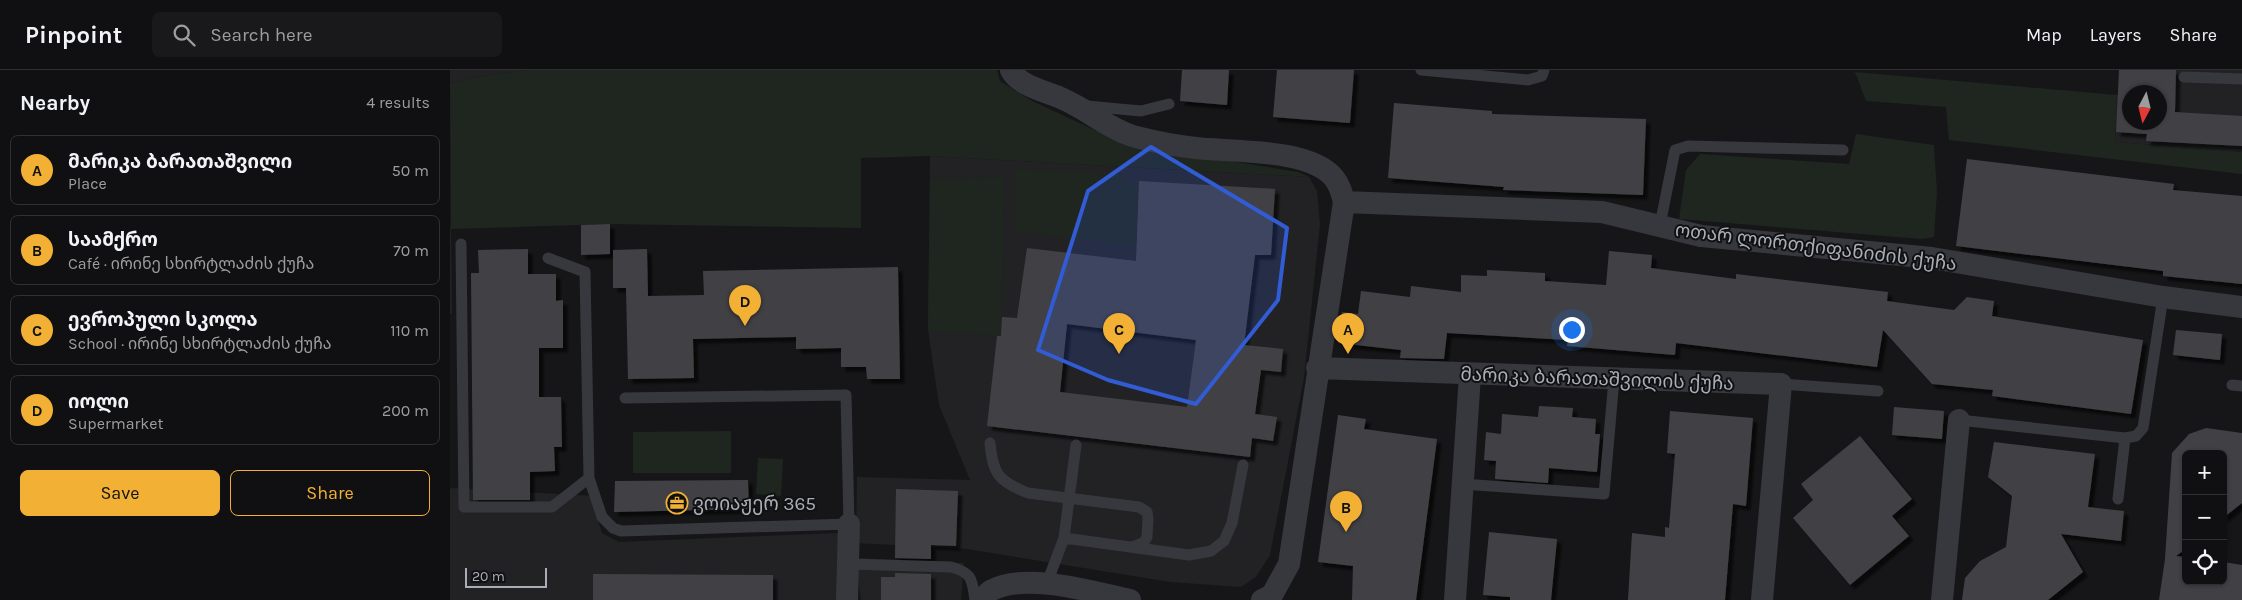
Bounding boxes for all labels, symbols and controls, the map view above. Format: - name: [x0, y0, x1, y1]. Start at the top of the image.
- search box: [152, 12, 502, 57]
- text: Pinpoint: [25, 21, 122, 49]
- icon: search: [170, 21, 198, 49]
- text: Search here: [210, 24, 312, 46]
- text: Map: [2026, 24, 2062, 46]
- text: Layers: [2090, 24, 2142, 46]
- text: Share: [2170, 24, 2217, 46]
- north arrow: [2122, 85, 2167, 130]
- text: Nearby: [20, 91, 90, 115]
- text: 4 results: [366, 93, 430, 112]
- text: მარიკა ბარათაშვილი: [68, 151, 292, 173]
- text: A: [32, 161, 42, 180]
- text: 50 m: [392, 161, 429, 180]
- text: Place: [68, 174, 107, 193]
- street label: ოთარ ლორთქიფანიძის ქუჩა: [1674, 219, 1958, 276]
- text: საამქრო: [68, 229, 158, 251]
- text: B: [32, 241, 42, 260]
- text: 70 m: [393, 241, 429, 260]
- text: Café · ირინე სხირტლაძის ქუჩა: [68, 254, 314, 273]
- pin: D: [729, 285, 761, 326]
- text: ევროპული სკოლა: [68, 309, 258, 331]
- pin: C: [1103, 313, 1135, 354]
- pin: A: [1332, 313, 1364, 354]
- your location: [1559, 317, 1585, 343]
- text: C: [32, 321, 42, 340]
- text: 110 m: [390, 321, 429, 340]
- text: School · ირინე სხირტლაძის ქუჩა: [68, 334, 332, 353]
- street label: მარიკა ბარათაშვილის ქუჩა: [1460, 363, 1734, 396]
- text: იოლი: [68, 391, 129, 413]
- text: D: [32, 401, 42, 420]
- text: 200 m: [382, 401, 429, 420]
- text: Supermarket: [68, 414, 164, 433]
- map controls: [2182, 450, 2227, 585]
- button: +: [2182, 450, 2227, 495]
- button: Save: [20, 470, 220, 516]
- button: Share: [230, 470, 430, 516]
- office icon: ვოიაჟერ 365: [665, 491, 689, 515]
- pin: B: [1330, 491, 1362, 532]
- place label: ვოიაჟერ 365: [693, 493, 816, 515]
- button: −: [2182, 495, 2227, 540]
- button: locate: [2182, 540, 2227, 585]
- scale bar: [465, 565, 548, 588]
- text: 20 m: [472, 568, 505, 585]

